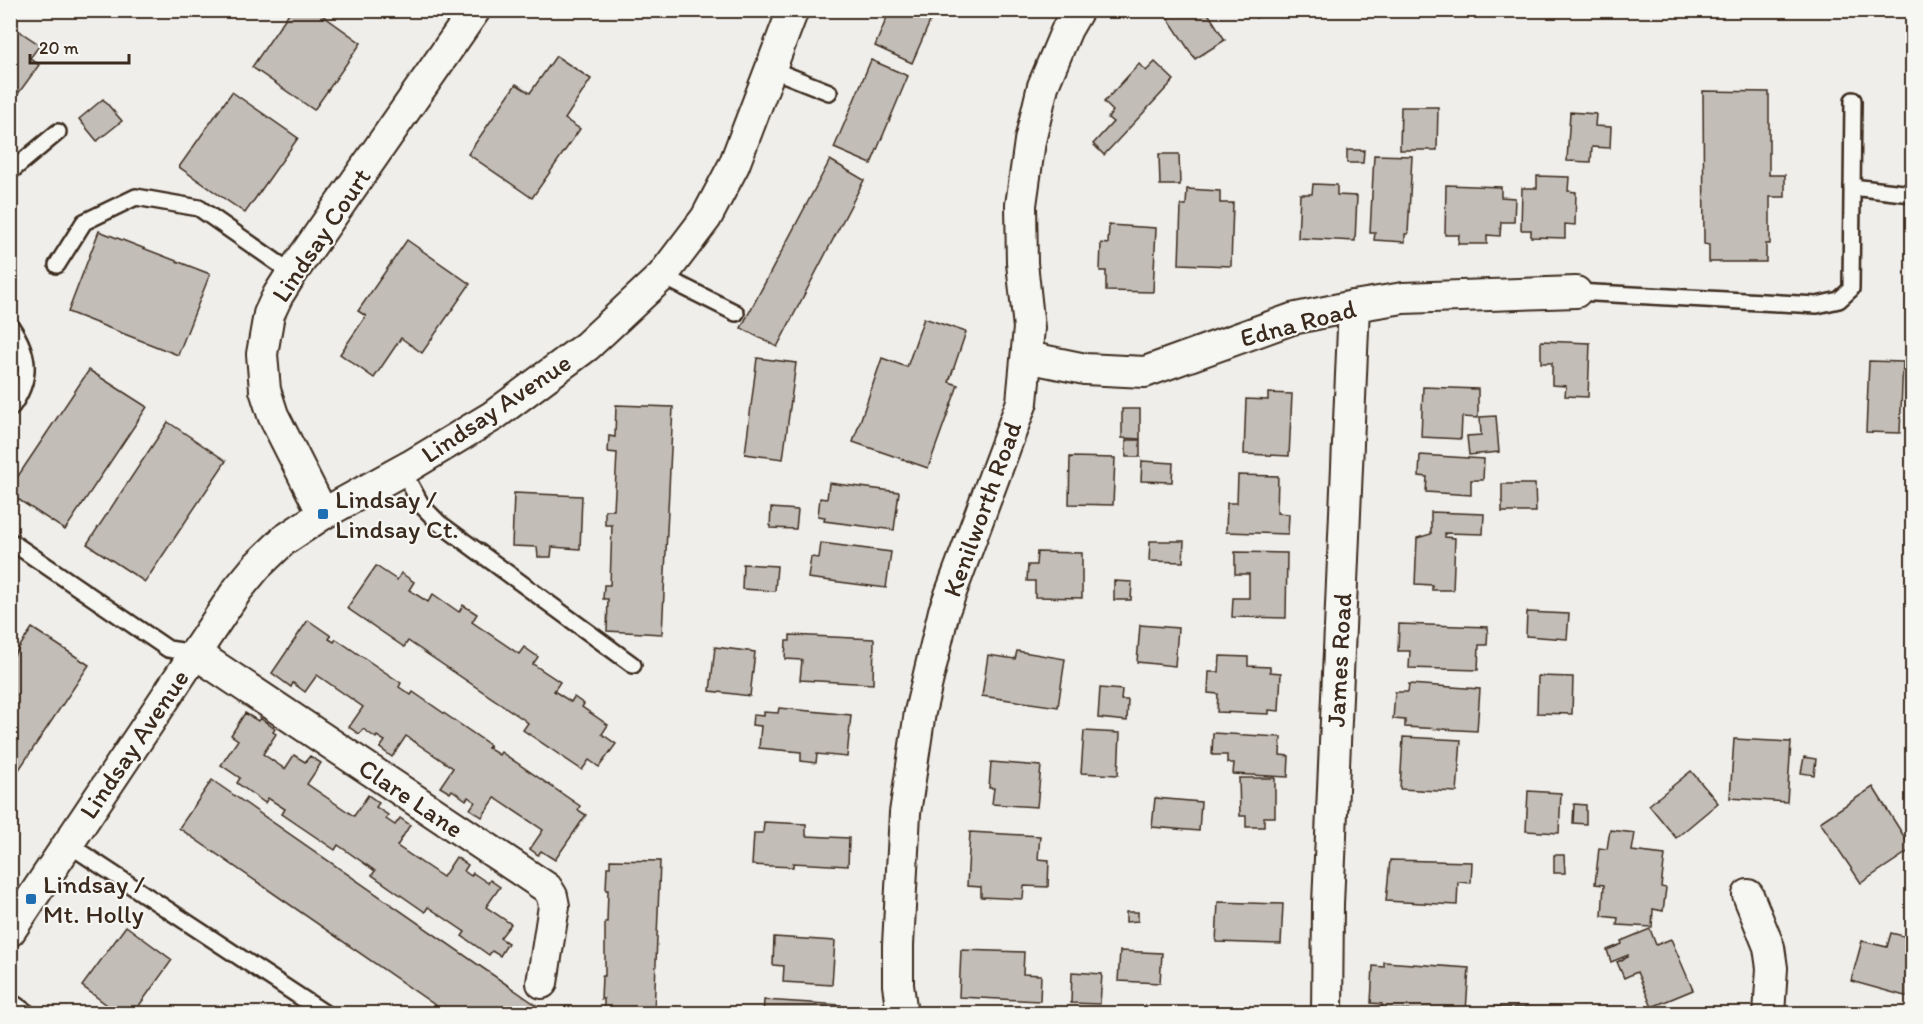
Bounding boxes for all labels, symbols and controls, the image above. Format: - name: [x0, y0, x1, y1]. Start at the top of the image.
- scale bar: [30, 27, 129, 65]
- text: 20 m: [39, 37, 79, 59]
- street label: Lindsay Court: [264, 162, 378, 308]
- street label: Edna Road: [1237, 292, 1359, 354]
- street label: Lindsay Avenue: [415, 346, 577, 470]
- street label: Kenilworth Road: [935, 416, 1029, 601]
- place label: Lindsay / Lindsay Ct.: [335, 483, 459, 545]
- marker: Lindsay / Lindsay Ct.: [316, 507, 330, 521]
- street label: James Road: [1320, 592, 1358, 728]
- street label: Lindsay Avenue: [72, 663, 196, 825]
- street label: Clare Lane: [353, 751, 469, 845]
- place label: Lindsay / Mt. Holly: [43, 868, 145, 930]
- marker: Lindsay / Mt. Holly: [24, 892, 38, 906]

